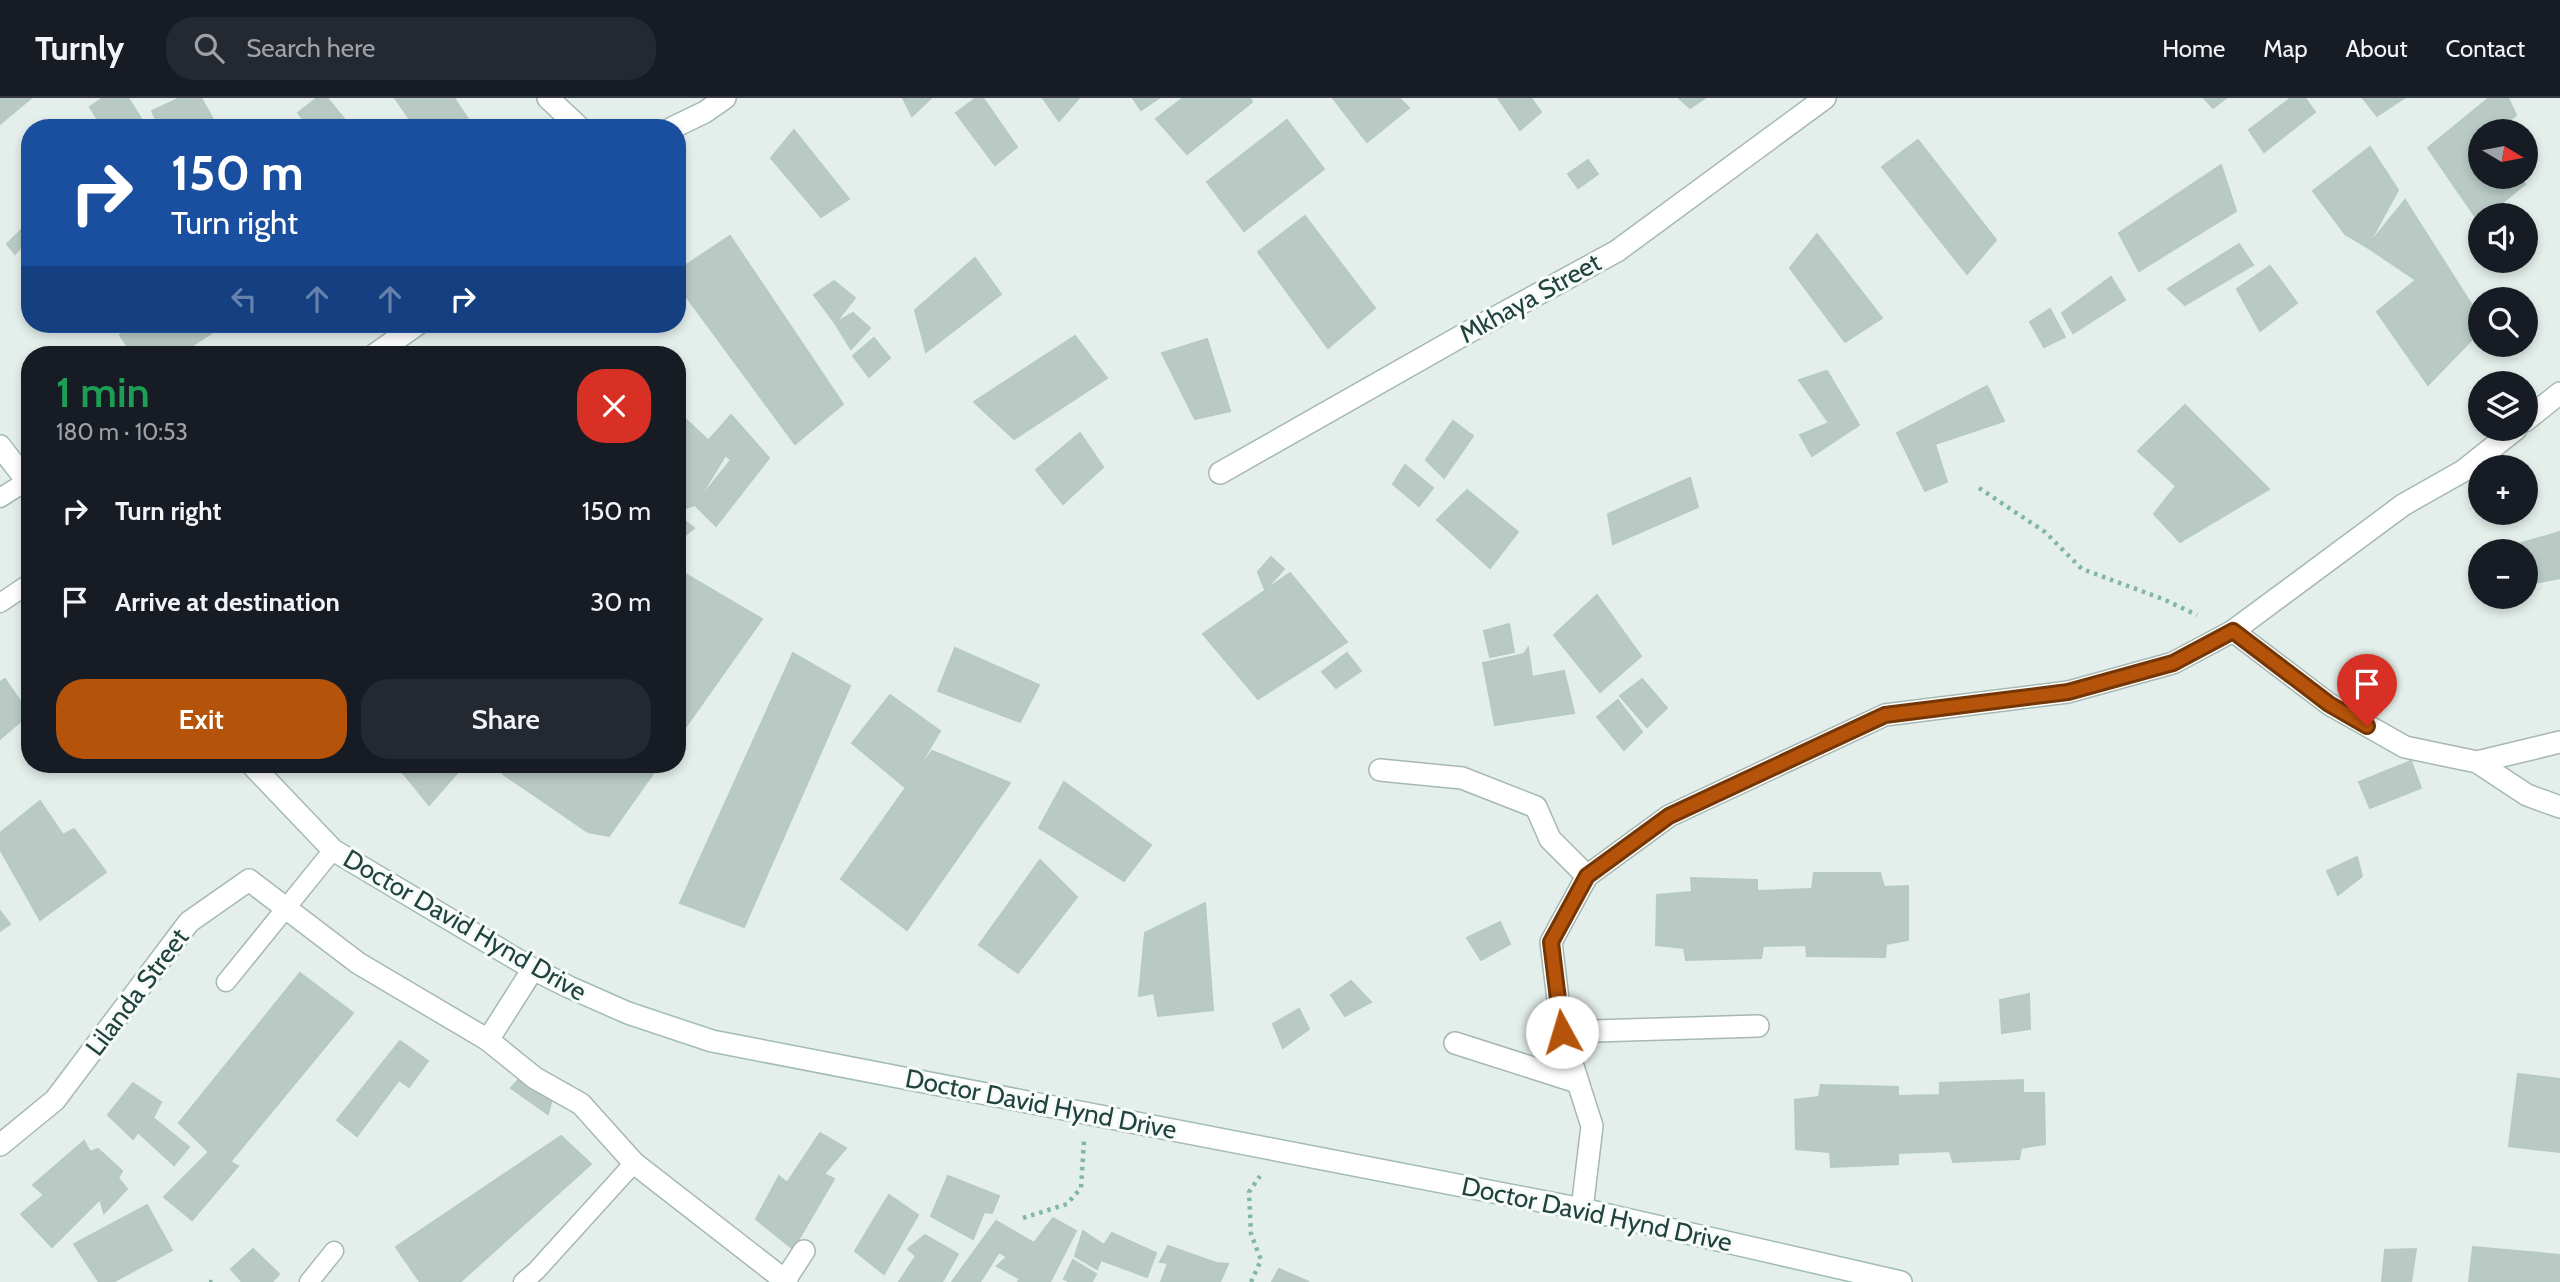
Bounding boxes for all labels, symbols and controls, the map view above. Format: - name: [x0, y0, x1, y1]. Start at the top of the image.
- search box: [166, 17, 656, 80]
- text: Turnly: [35, 28, 124, 68]
- icon: search: [190, 29, 228, 67]
- text: Search here: [246, 32, 375, 64]
- text: Home: [2162, 34, 2225, 63]
- text: Map: [2263, 34, 2308, 63]
- text: About: [2346, 34, 2408, 63]
- text: Contact: [2446, 34, 2525, 63]
- north arrow: [2468, 119, 2538, 189]
- map controls: [2468, 119, 2538, 609]
- text: 150 m: [171, 143, 304, 202]
- icon: right: [56, 147, 147, 238]
- text: Turn right: [171, 203, 298, 242]
- button: sound: [2468, 203, 2538, 273]
- street label: Mkhaya Street: [1454, 246, 1606, 350]
- icon: left: [225, 280, 263, 318]
- icon: ahead: [298, 280, 336, 318]
- icon: ahead: [371, 280, 409, 318]
- icon: right: [444, 280, 482, 318]
- button: search: [2468, 287, 2538, 357]
- text: 1 min: [56, 366, 150, 418]
- button: close: [577, 369, 651, 443]
- button: layers: [2468, 371, 2538, 441]
- text: 180 m · 10:53: [56, 418, 188, 446]
- button: +: [2468, 455, 2538, 525]
- icon: right: [56, 492, 94, 530]
- text: Turn right: [115, 495, 221, 527]
- text: 150 m: [582, 495, 651, 527]
- button: −: [2468, 539, 2538, 609]
- icon: arrive: [56, 583, 94, 621]
- text: Arrive at destination: [115, 586, 340, 618]
- text: 30 m: [590, 586, 651, 618]
- pin: [2337, 654, 2397, 726]
- icon: arrive: [2348, 665, 2386, 703]
- button: Exit: [56, 679, 347, 759]
- button: Share: [361, 679, 651, 759]
- street label: Doctor David Hynd Drive: [338, 842, 592, 1008]
- street label: Lilanda Street: [79, 922, 195, 1062]
- position arrow: [1525, 995, 1599, 1069]
- street label: Doctor David Hynd Drive: [903, 1062, 1179, 1146]
- street label: Doctor David Hynd Drive: [1459, 1170, 1735, 1258]

